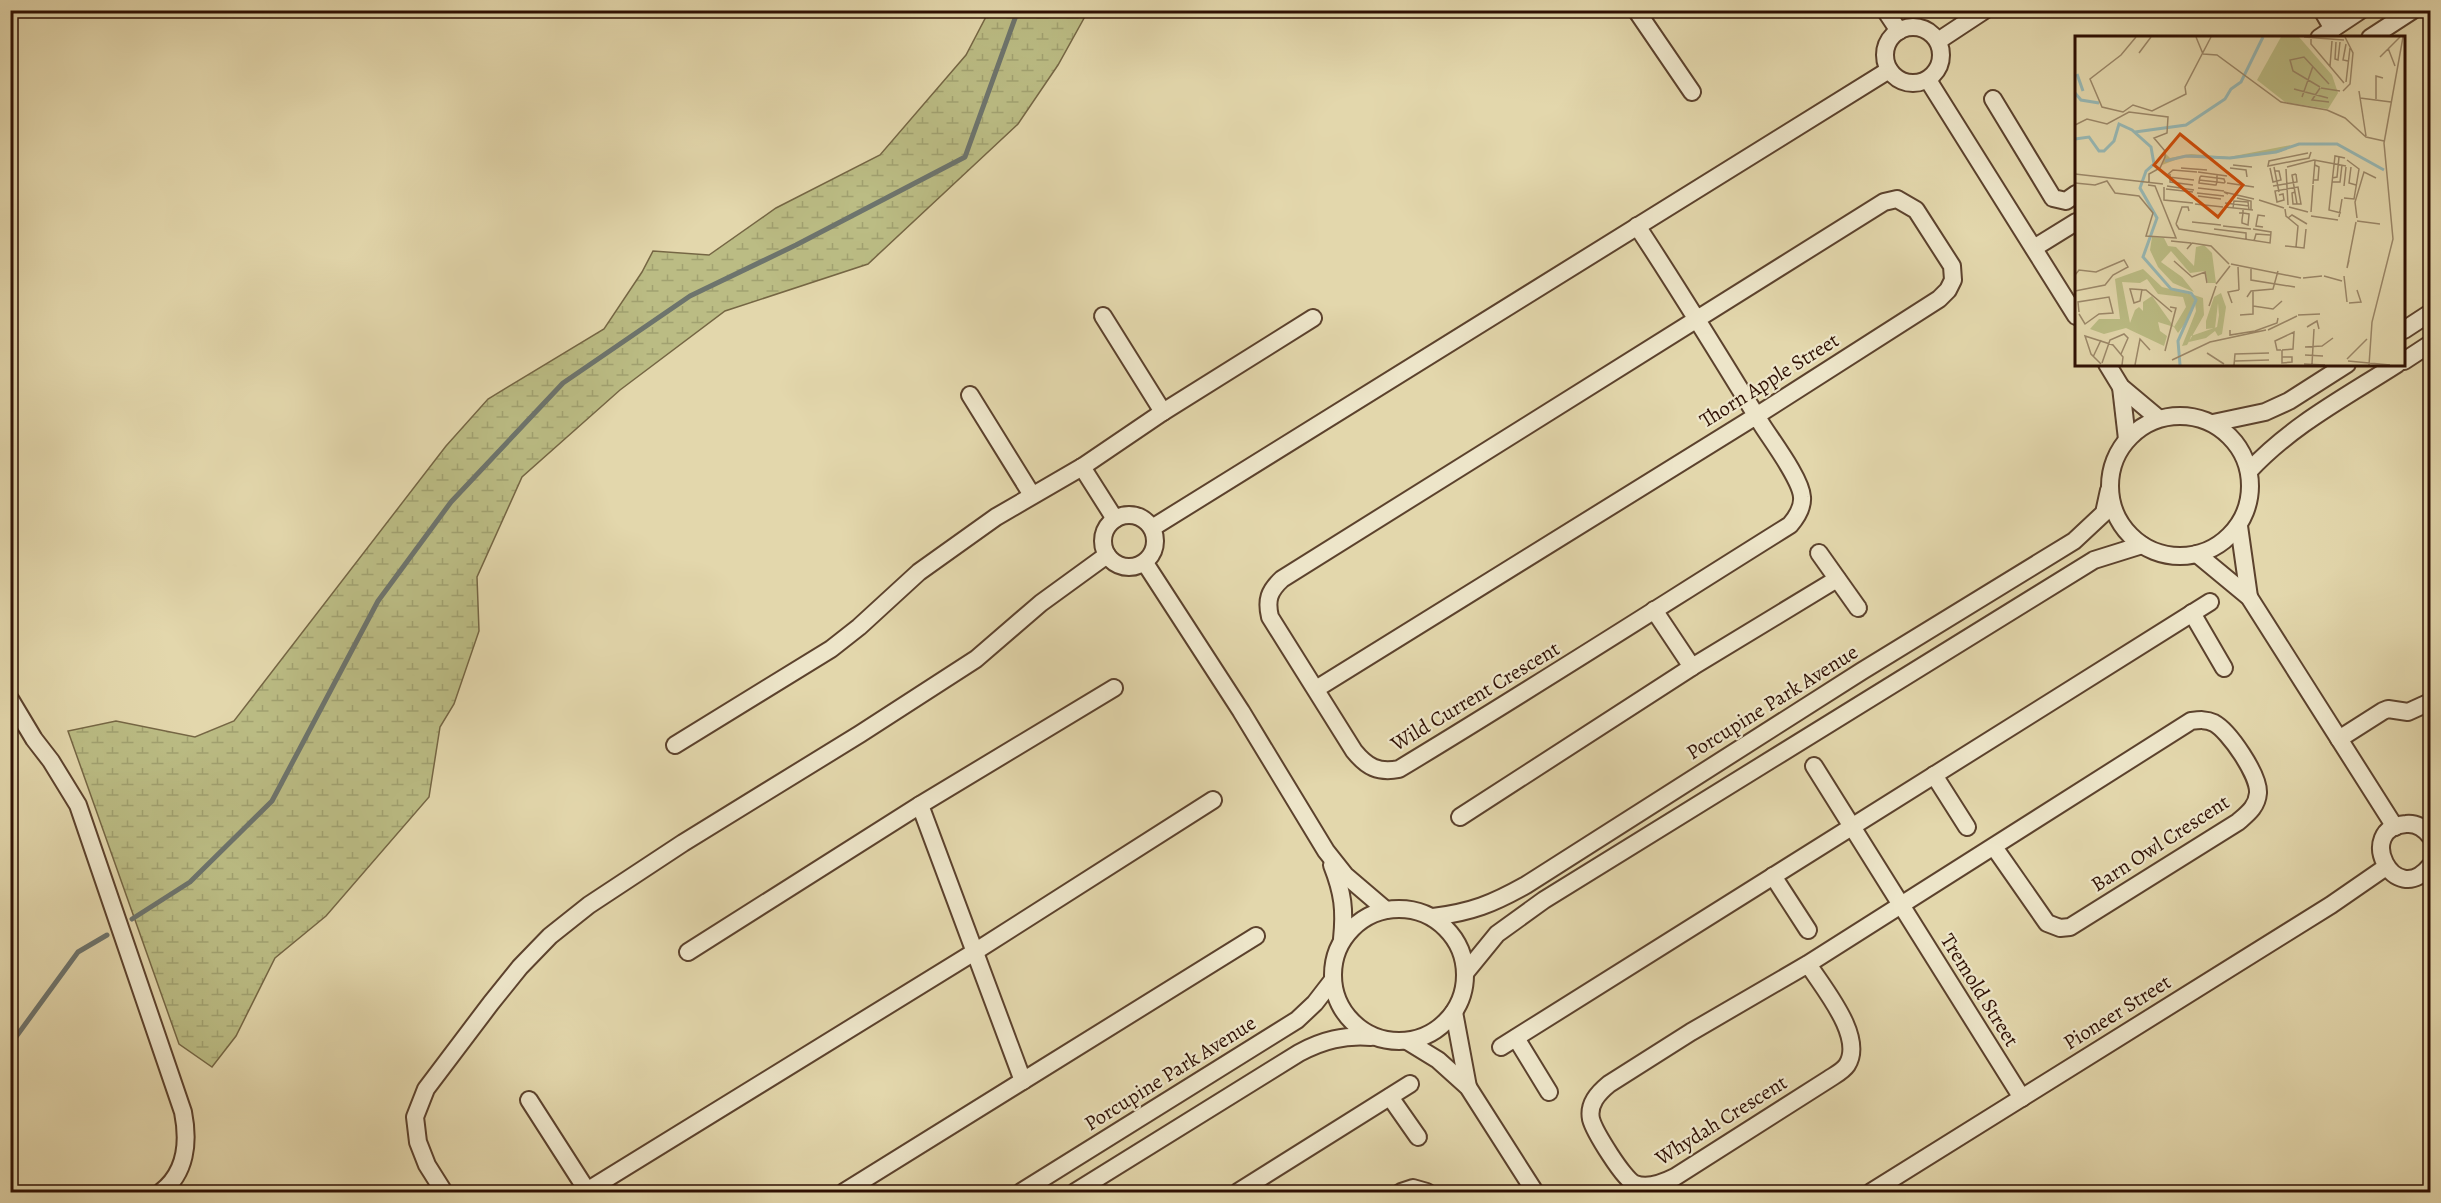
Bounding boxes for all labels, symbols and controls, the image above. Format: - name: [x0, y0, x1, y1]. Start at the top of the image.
- inset map: [2075, 36, 2405, 366]
- street label: Thorn Apple Street: [1694, 326, 1844, 434]
- street label: Wild Current Crescent: [1384, 634, 1565, 758]
- street label: Porcupine Park Avenue: [1681, 638, 1863, 766]
- street label: Barn Owl Crescent: [2085, 788, 2235, 898]
- street label: Tremold Street: [1934, 928, 2026, 1052]
- street label: Pioneer Street: [2058, 968, 2176, 1056]
- street label: Porcupine Park Avenue: [1079, 1009, 1261, 1137]
- street label: Whydah Crescent: [1649, 1068, 1792, 1172]

